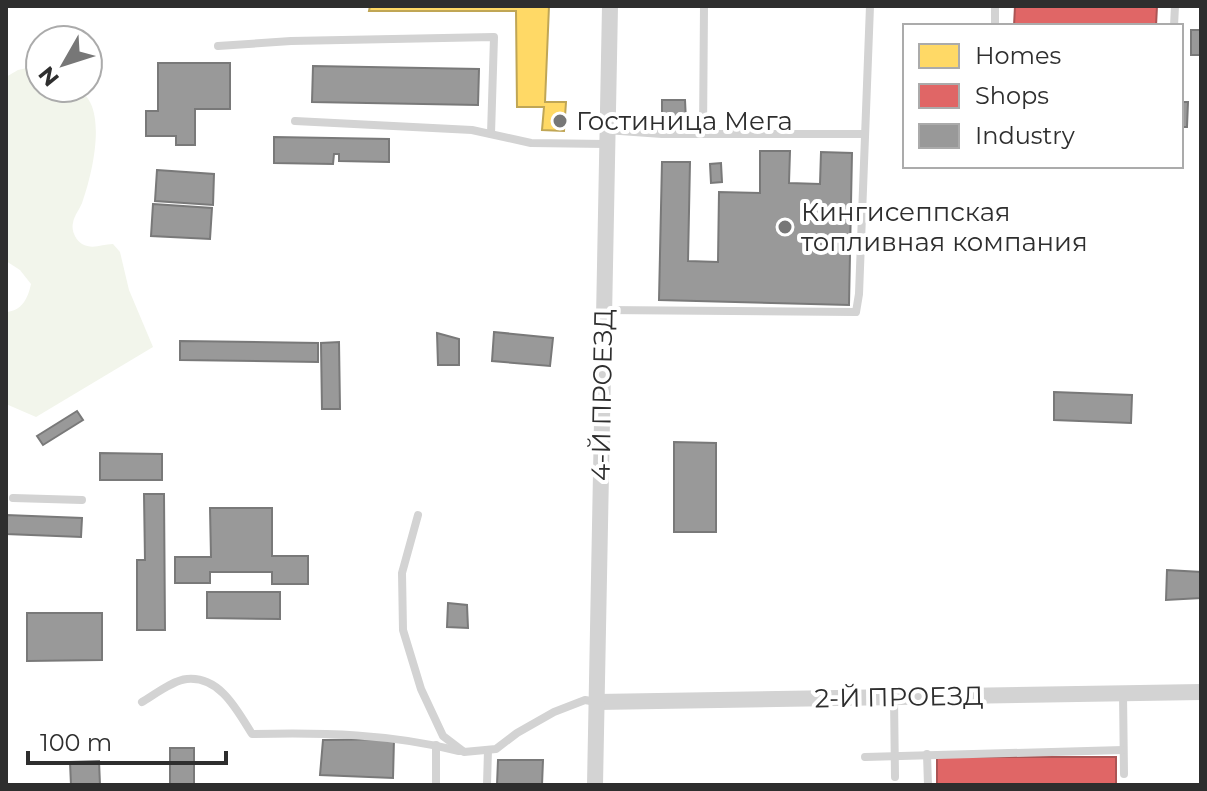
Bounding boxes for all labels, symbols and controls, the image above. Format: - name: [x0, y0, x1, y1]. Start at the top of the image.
- north arrow: [24, 24, 104, 104]
- legend: [903, 24, 1183, 168]
- text: Homes: [975, 41, 1061, 70]
- text: N: [33, 61, 65, 92]
- text: Shops: [975, 81, 1049, 110]
- place label: Гостиница Мега: [576, 105, 793, 137]
- marker: Гостиница Мега: [551, 112, 569, 130]
- text: Industry: [975, 121, 1075, 150]
- place label: Кингисеппская топливная компания: [801, 196, 1088, 258]
- marker: Кингисеппская топливная компания: [776, 218, 794, 236]
- street label: 4-Й ПРОЕЗД: [585, 309, 619, 481]
- street label: 2-Й ПРОЕЗД: [814, 680, 984, 714]
- scale bar: [28, 715, 226, 765]
- text: 100 m: [40, 728, 112, 757]

